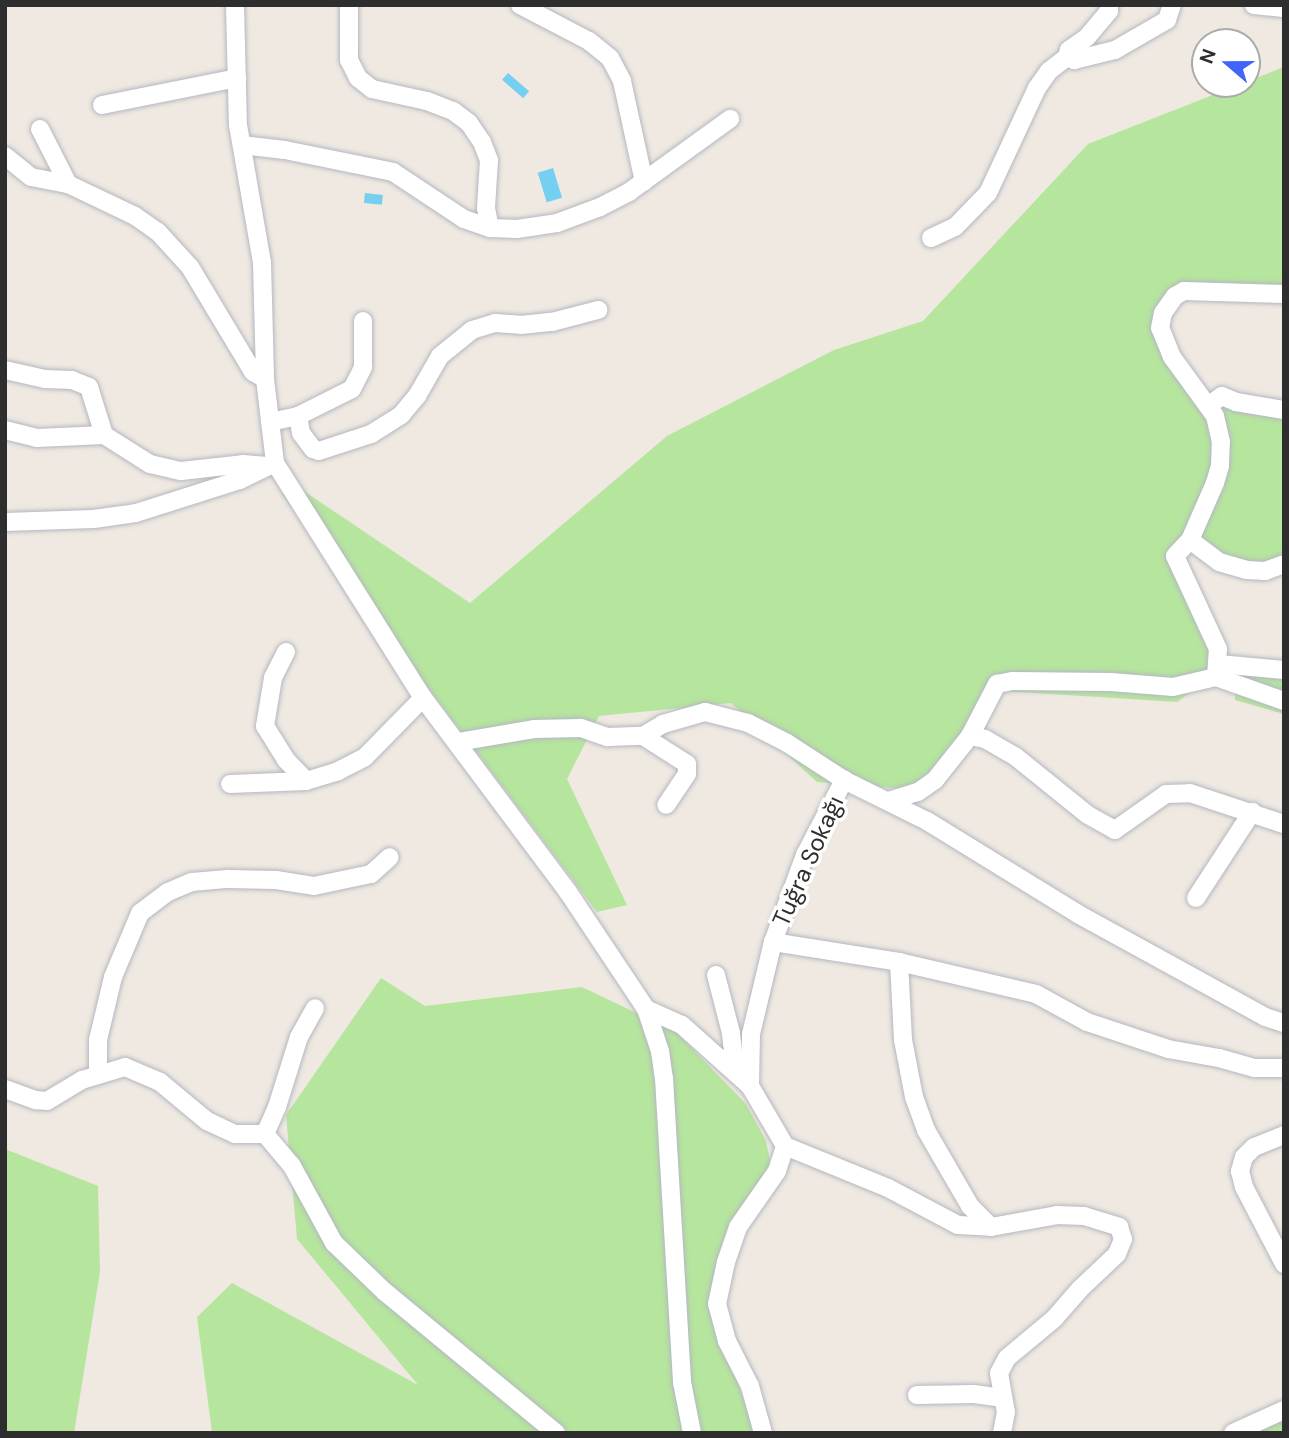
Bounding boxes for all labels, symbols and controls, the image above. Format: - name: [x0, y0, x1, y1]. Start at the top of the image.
- north arrow: [1191, 28, 1261, 98]
- text: N: [1194, 46, 1222, 67]
- street label: Tuğra Sokağı: [766, 791, 850, 931]

